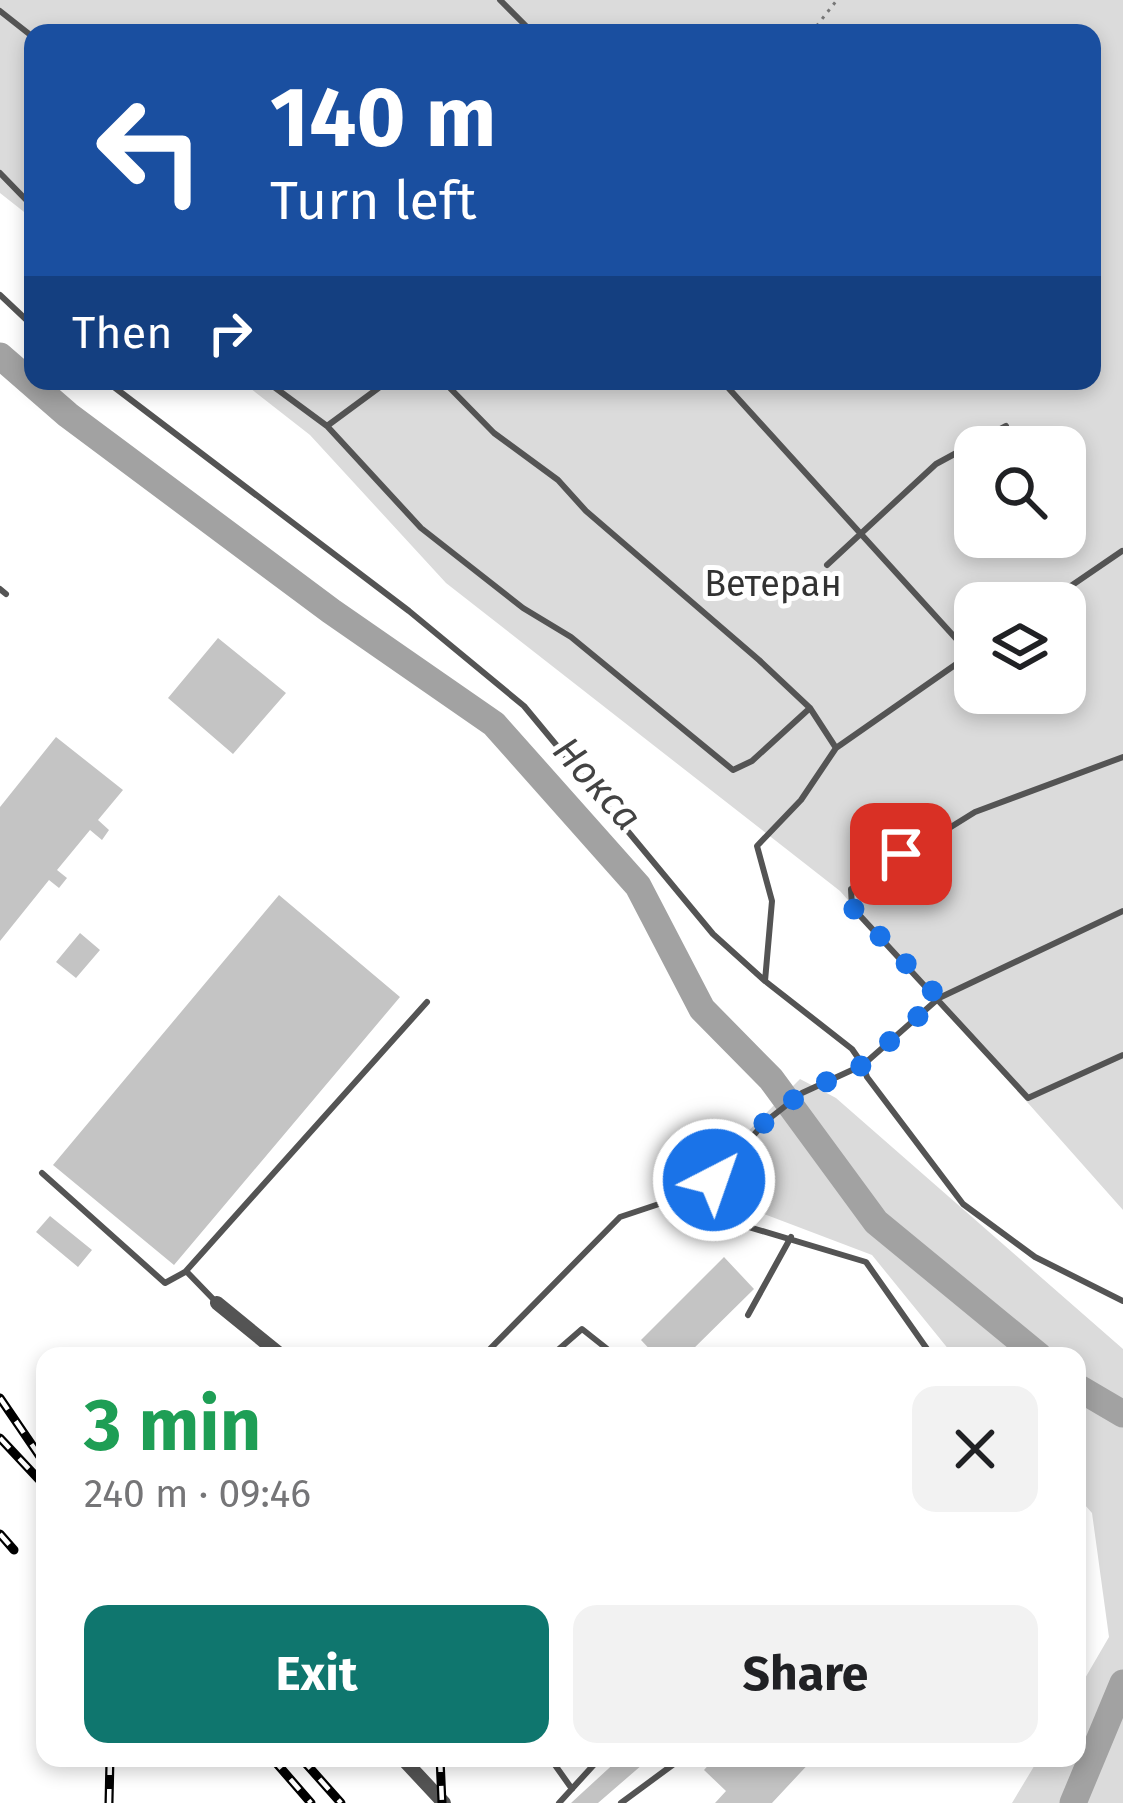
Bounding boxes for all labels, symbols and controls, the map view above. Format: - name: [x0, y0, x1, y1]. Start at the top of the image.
- text: 140 m: [270, 67, 496, 168]
- icon: left: [72, 72, 228, 228]
- text: Turn left: [270, 169, 477, 233]
- icon: right: [197, 300, 263, 366]
- text: Then: [72, 306, 173, 360]
- map controls: [954, 426, 1086, 714]
- button: search: [954, 426, 1086, 558]
- park label: Ветеран: [704, 562, 842, 606]
- button: layers: [954, 582, 1086, 714]
- water label: Нокса: [544, 728, 651, 840]
- pin: [850, 803, 952, 905]
- icon: arrive: [868, 821, 934, 887]
- position arrow: [651, 1117, 777, 1243]
- text: 3 min: [84, 1383, 261, 1469]
- button: close: [912, 1386, 1038, 1512]
- text: 240 m · 09:46: [84, 1471, 311, 1517]
- button: Exit: [84, 1605, 549, 1743]
- button: Share: [573, 1605, 1038, 1743]

